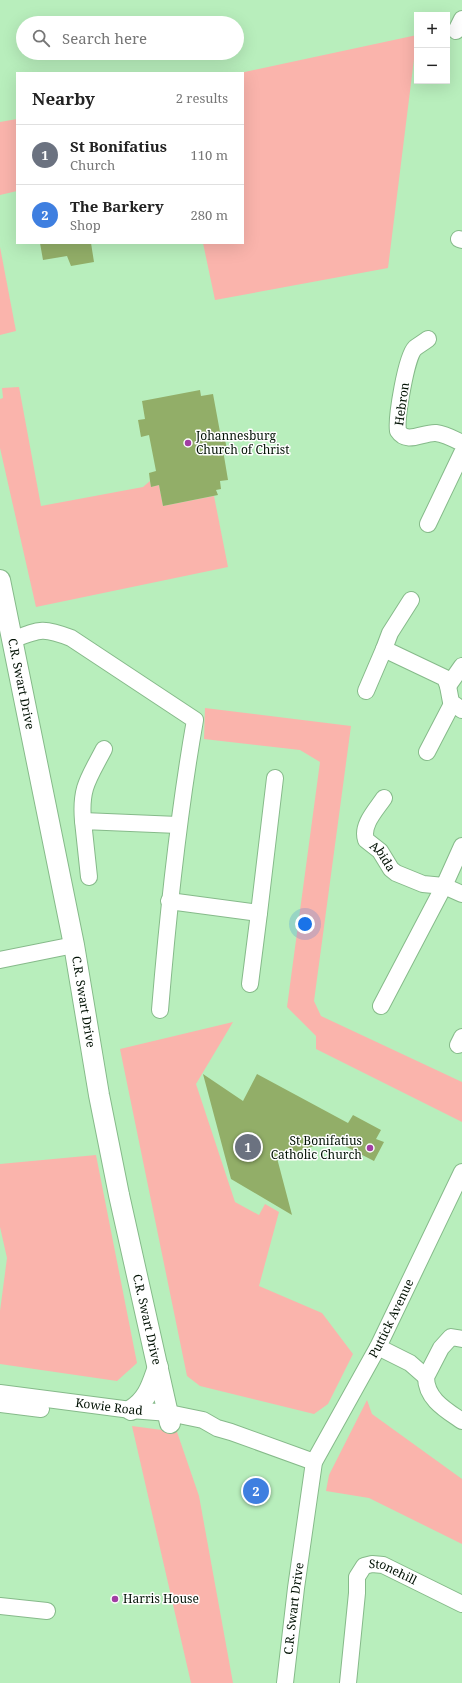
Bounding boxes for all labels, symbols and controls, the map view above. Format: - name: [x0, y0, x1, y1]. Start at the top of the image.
- map controls: [414, 12, 450, 84]
- button: +: [414, 12, 450, 48]
- search box: [16, 16, 244, 60]
- icon: search: [30, 27, 52, 49]
- text: Search here: [62, 28, 147, 48]
- button: −: [414, 48, 450, 84]
- text: Nearby: [32, 87, 95, 110]
- text: 2 results: [176, 89, 228, 107]
- text: St Bonifatius: [70, 136, 167, 156]
- text: 1: [41, 146, 49, 164]
- text: 110 m: [191, 146, 228, 164]
- text: Church: [70, 156, 115, 174]
- text: The Barkery: [70, 196, 164, 216]
- text: 2: [41, 206, 49, 224]
- text: 280 m: [191, 206, 228, 224]
- text: Shop: [70, 216, 101, 234]
- street label: Hebron: [390, 381, 413, 427]
- place label: Johannesburg Church of Christ: [195, 427, 290, 458]
- marker: Johannesburg Church of Christ: [183, 438, 193, 448]
- street label: C.R. Swart Drive: [4, 637, 39, 731]
- street label: Abida: [366, 837, 400, 875]
- your location: [295, 914, 315, 934]
- street label: C.R. Swart Drive: [68, 955, 100, 1049]
- pin: 1: [235, 1132, 261, 1162]
- place label: St Bonifatius Catholic Church: [271, 1132, 362, 1163]
- marker: St Bonifatius Catholic Church: [365, 1143, 375, 1153]
- street label: C.R. Swart Drive: [129, 1272, 166, 1366]
- street label: Puttick Avenue: [364, 1276, 417, 1361]
- street label: Kowie Road: [74, 1394, 144, 1419]
- pin: 2: [243, 1476, 269, 1506]
- street label: Stonehill: [368, 1555, 420, 1589]
- street label: C.R. Swart Drive: [279, 1561, 308, 1655]
- place label: Harris House: [123, 1590, 199, 1607]
- marker: Harris House: [110, 1594, 120, 1604]

